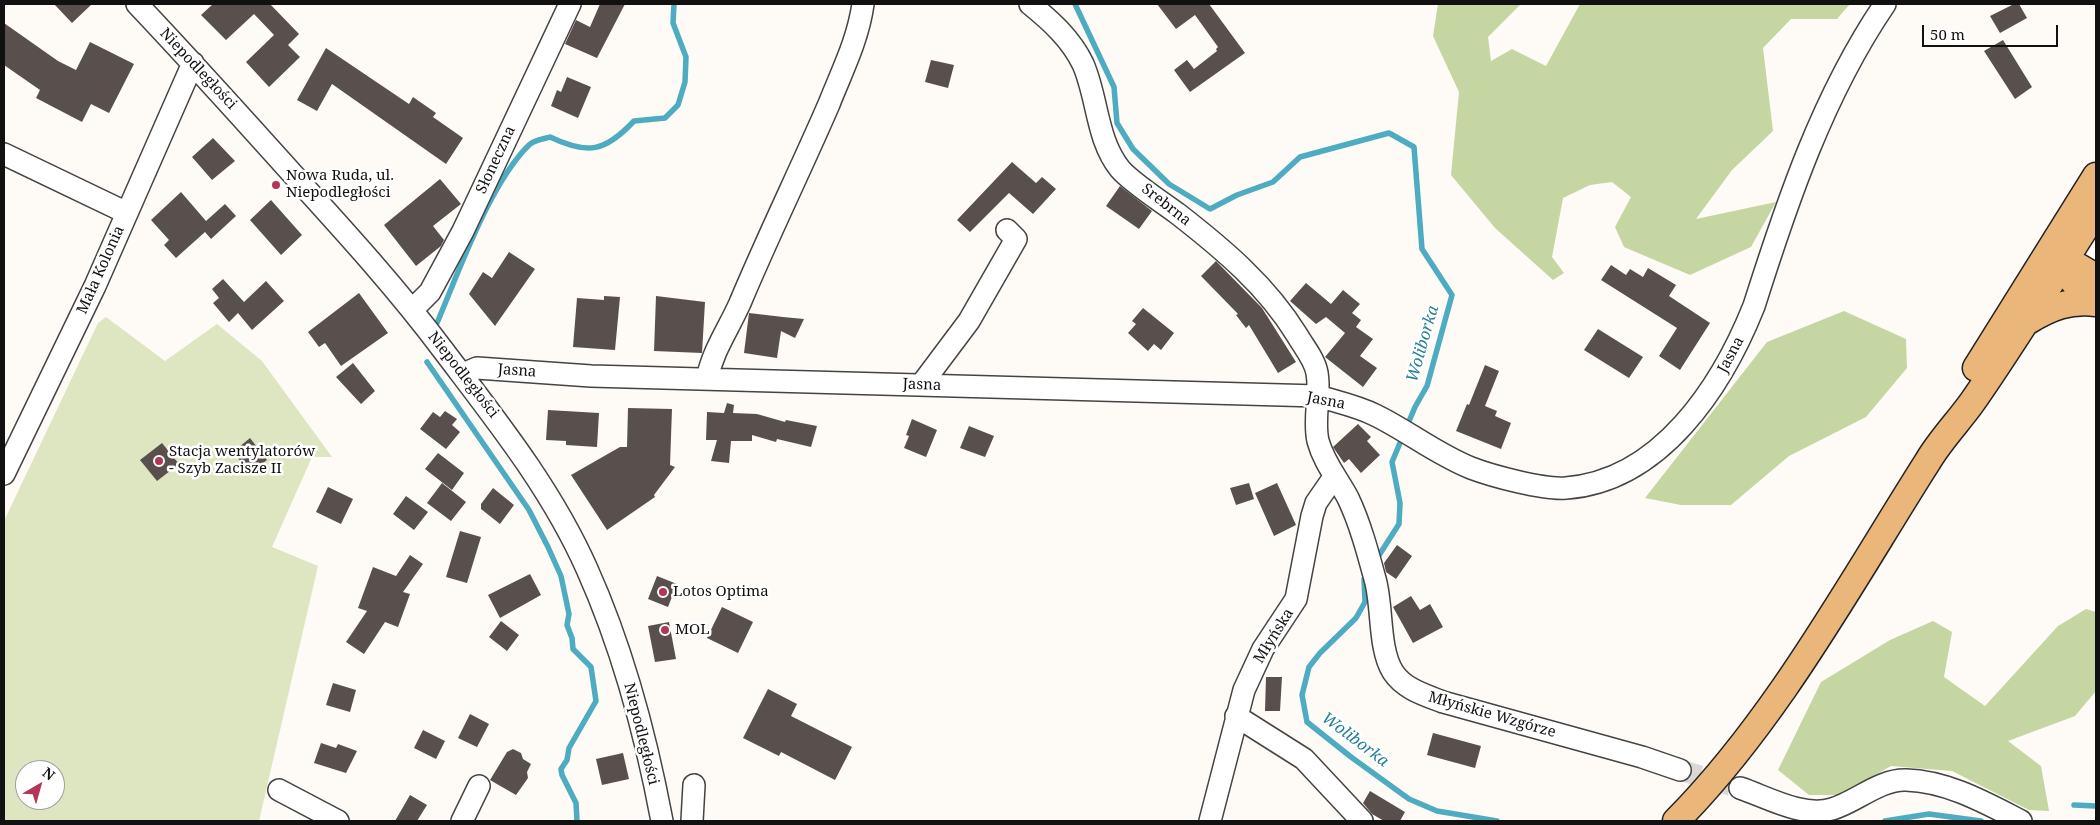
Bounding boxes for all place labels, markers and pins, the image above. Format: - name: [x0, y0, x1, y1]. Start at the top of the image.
- place label: Nowa Ruda, ul. Niepodległości: [286, 167, 394, 202]
- marker: Nowa Ruda, ul. Niepodległości: [270, 179, 282, 191]
- place label: Stacja wentylatorów - Szyb Zacisze II: [169, 443, 315, 478]
- marker: Stacja wentylatorów - Szyb Zacisze II: [153, 455, 165, 467]
- place label: Lotos Optima: [673, 583, 769, 601]
- marker: Lotos Optima: [657, 586, 669, 598]
- place label: MOL: [675, 621, 710, 639]
- marker: MOL: [659, 624, 671, 636]

